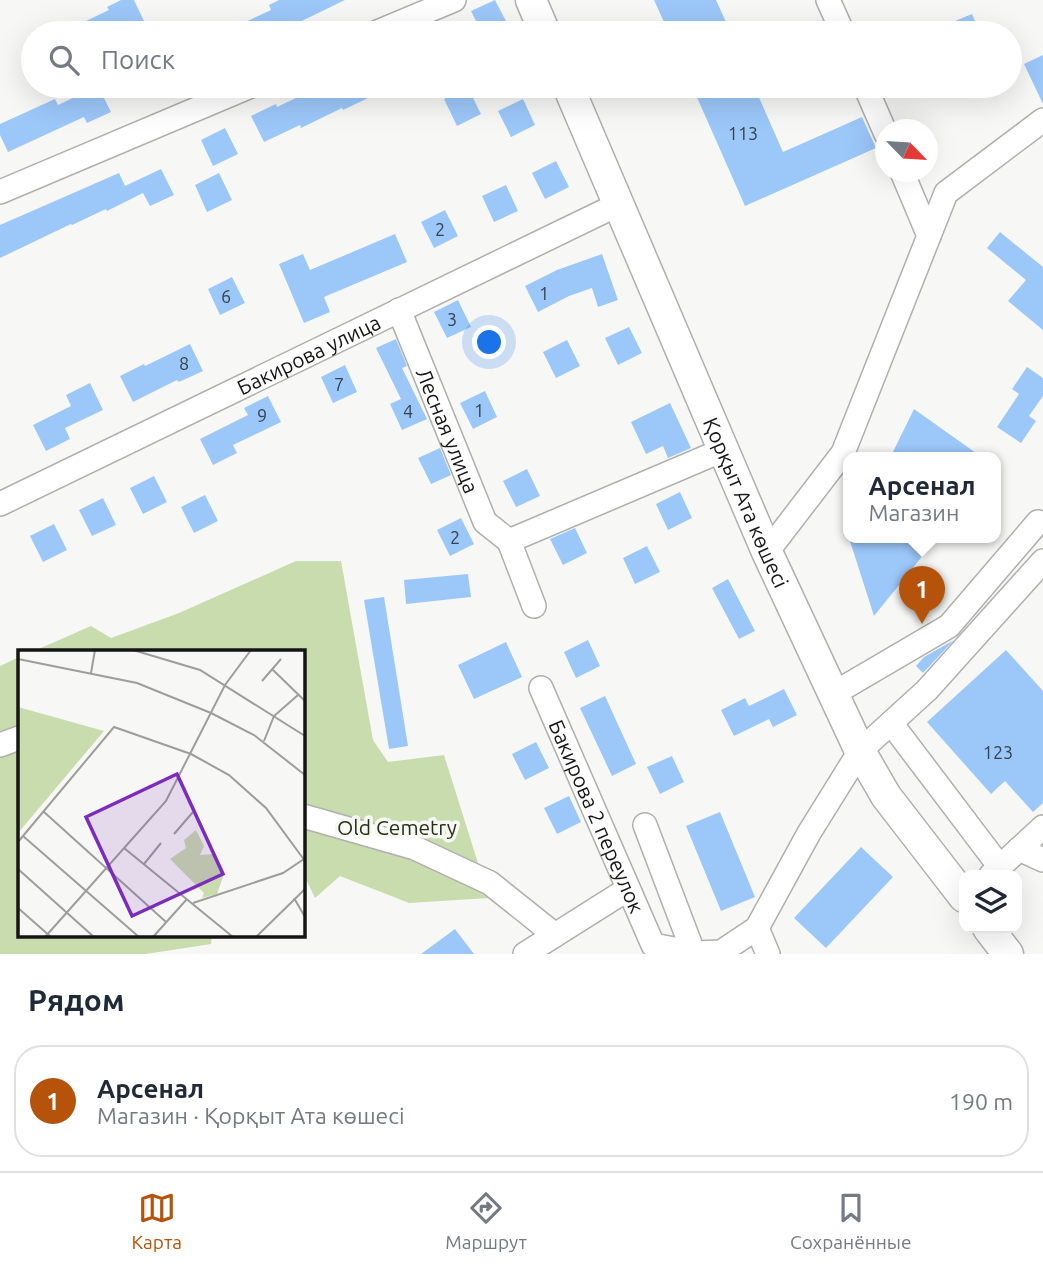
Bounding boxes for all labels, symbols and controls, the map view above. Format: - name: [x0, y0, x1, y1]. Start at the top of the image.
- search box: [21, 21, 1022, 98]
- icon: search: [45, 41, 83, 79]
- text: Поиск: [101, 45, 175, 74]
- north arrow: [875, 119, 938, 182]
- house number: 113: [728, 123, 758, 143]
- house number: 2: [435, 219, 445, 239]
- house number: 1: [539, 283, 549, 303]
- house number: 6: [221, 286, 231, 306]
- house number: 3: [447, 309, 457, 329]
- street label: Бакирова улица: [233, 310, 384, 399]
- your location: [472, 325, 506, 359]
- house number: 8: [179, 353, 189, 373]
- street label: Лесная улица: [412, 365, 484, 496]
- house number: 7: [334, 374, 344, 394]
- house number: 1: [474, 400, 484, 420]
- house number: 4: [403, 401, 413, 421]
- house number: 9: [257, 405, 267, 425]
- street label: Қорқыт Ата көшесі: [699, 414, 794, 591]
- popup: [843, 452, 1001, 543]
- text: Арсенал: [868, 471, 976, 500]
- text: Магазин: [868, 500, 959, 525]
- house number: 2: [450, 527, 460, 547]
- pin: 1: [899, 566, 945, 624]
- inset map: [18, 650, 304, 936]
- street label: Бакирова 2 переулок: [544, 716, 650, 917]
- house number: 123: [983, 742, 1013, 762]
- park label: Old Cemetry: [337, 815, 457, 839]
- map controls: [959, 870, 1022, 933]
- button: layers: [959, 870, 1022, 933]
- text: Рядом: [28, 983, 124, 1017]
- text: Арсенал: [97, 1074, 204, 1103]
- text: 1: [47, 1089, 59, 1114]
- text: 190 m: [949, 1089, 1013, 1114]
- text: Магазин · Қорқыт Ата көшесі: [97, 1103, 405, 1128]
- tab: Карта: [132, 1189, 182, 1253]
- tab: Маршрут: [445, 1189, 527, 1253]
- tab: Сохранённые: [790, 1189, 912, 1253]

